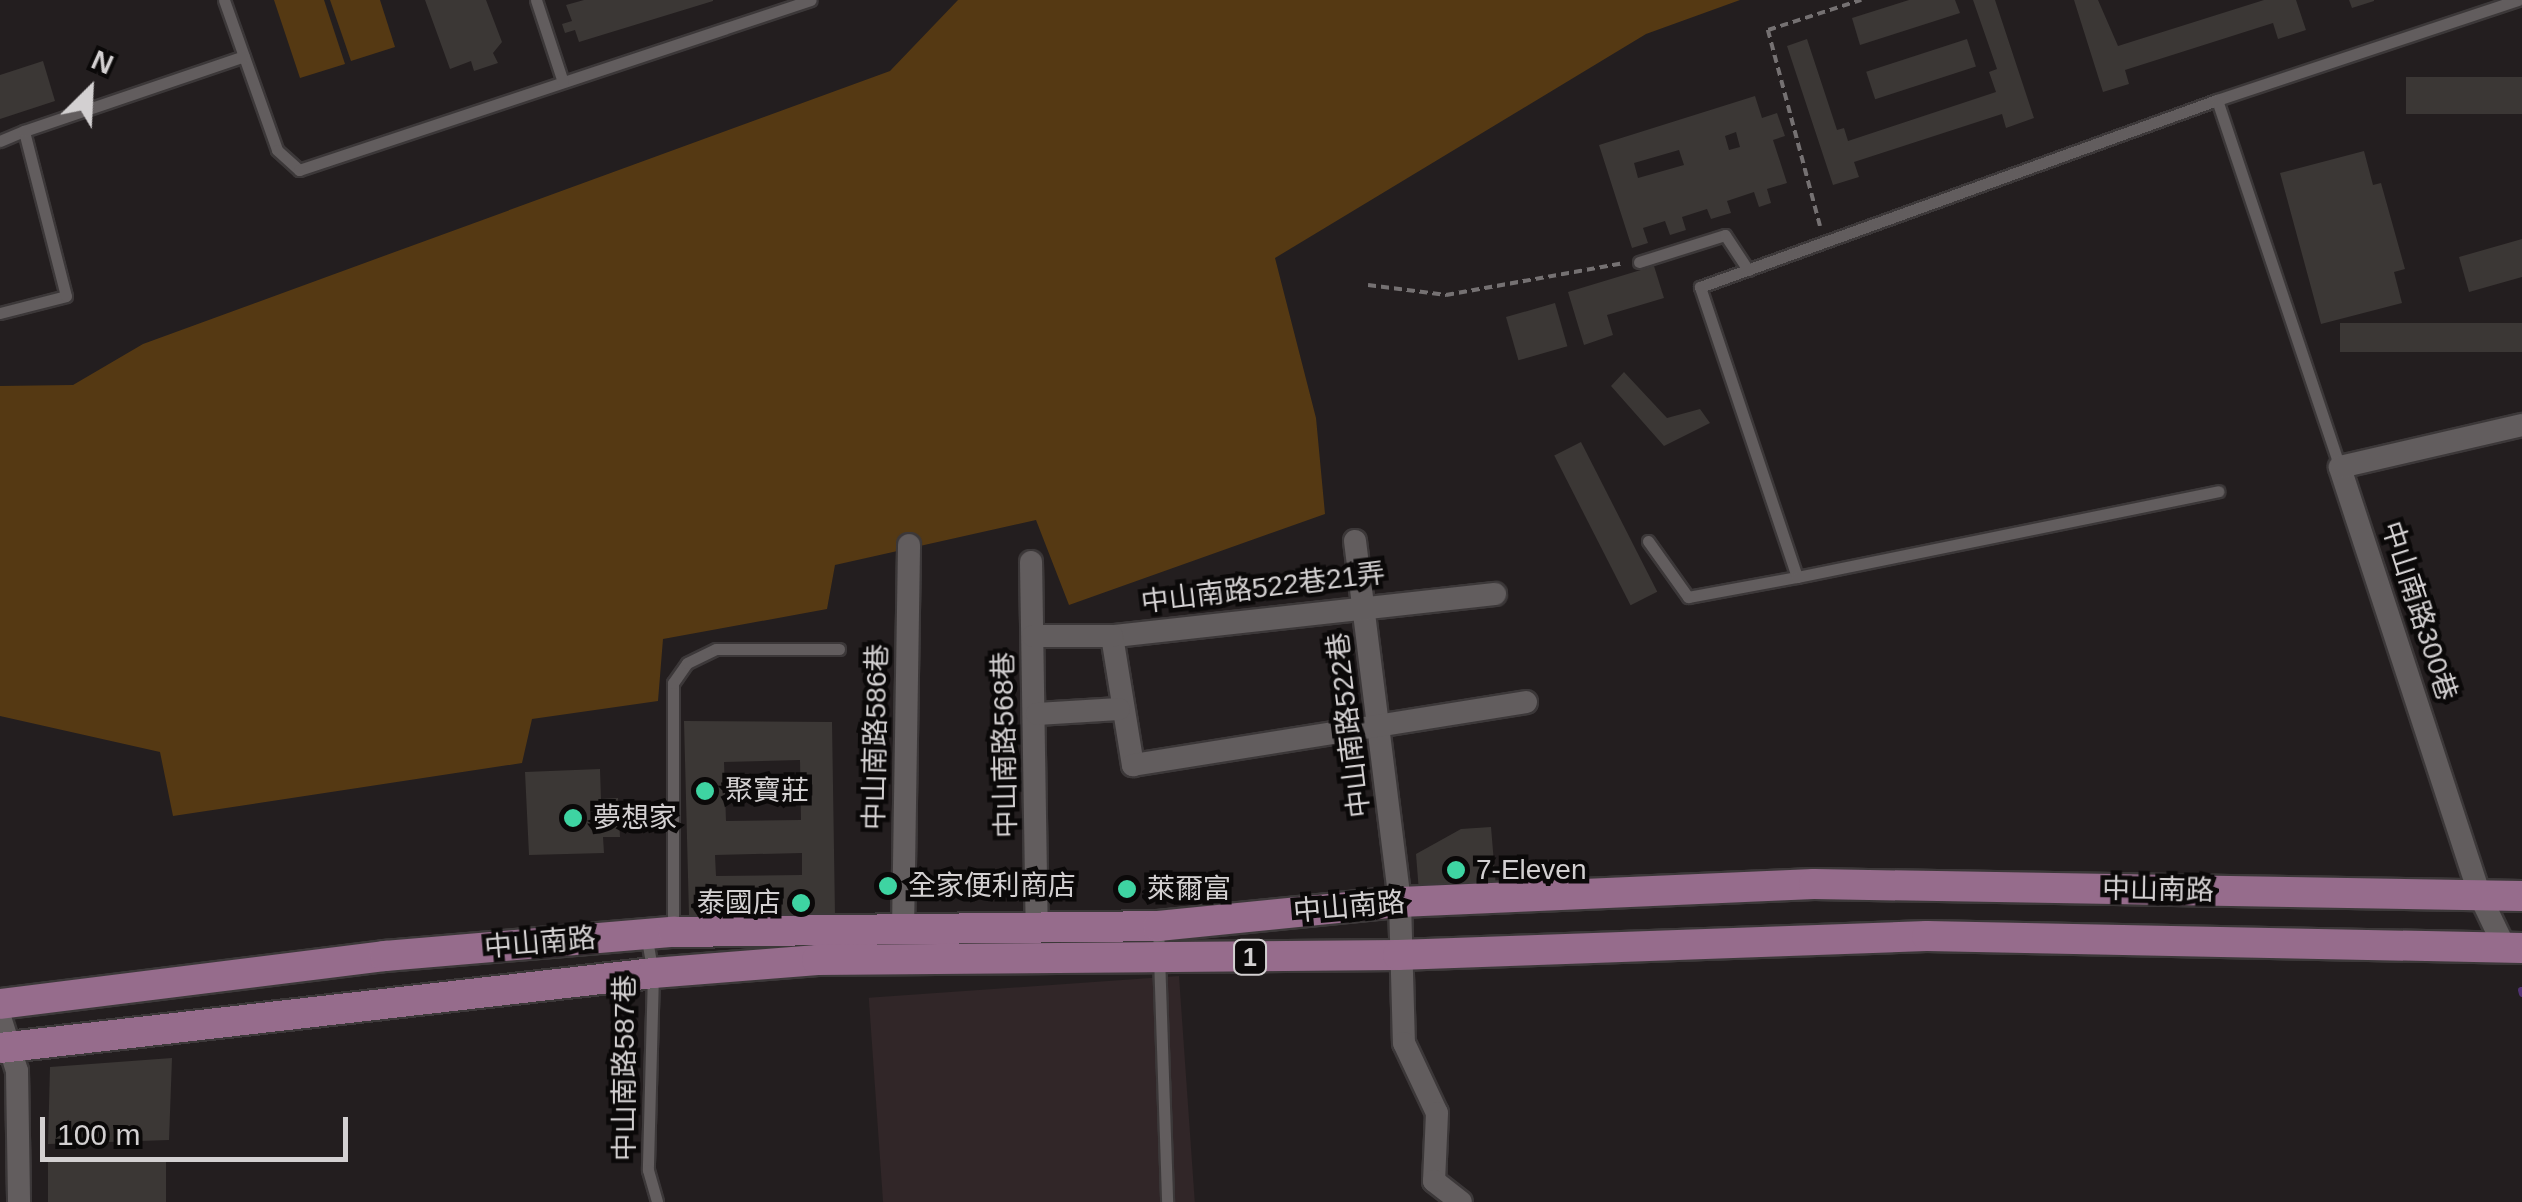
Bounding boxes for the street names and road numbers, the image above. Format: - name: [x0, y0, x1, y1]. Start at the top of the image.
- street label: 中山南路300巷: [2374, 517, 2464, 705]
- street label: 中山南路522巷21弄: [1139, 556, 1387, 620]
- street label: 中山南路522巷: [1321, 630, 1377, 820]
- street label: 中山南路586巷: [858, 643, 894, 831]
- street label: 中山南路568巷: [987, 651, 1023, 839]
- street label: 中山南路: [2102, 872, 2214, 908]
- street label: 中山南路: [1292, 885, 1406, 929]
- street label: 中山南路: [483, 921, 597, 965]
- road number: 1: [1232, 937, 1268, 977]
- street label: 中山南路587巷: [608, 975, 642, 1161]

